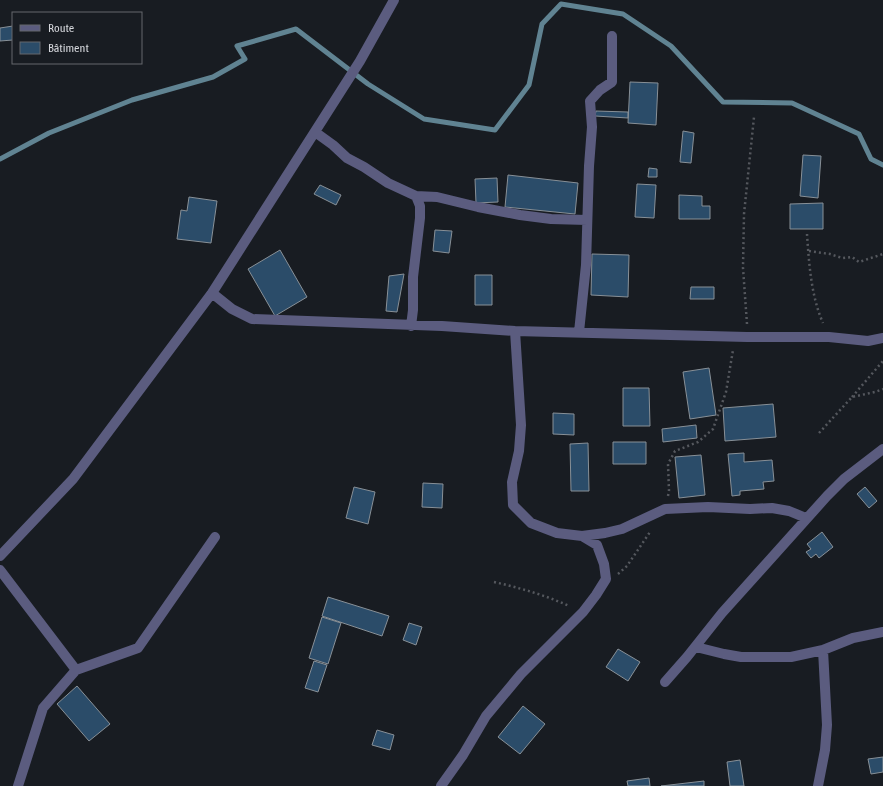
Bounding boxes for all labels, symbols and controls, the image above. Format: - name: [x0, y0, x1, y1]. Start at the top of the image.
- legend: [12, 12, 142, 64]
- text: Route: [48, 21, 74, 35]
- text: Bâtiment: [48, 41, 89, 55]

